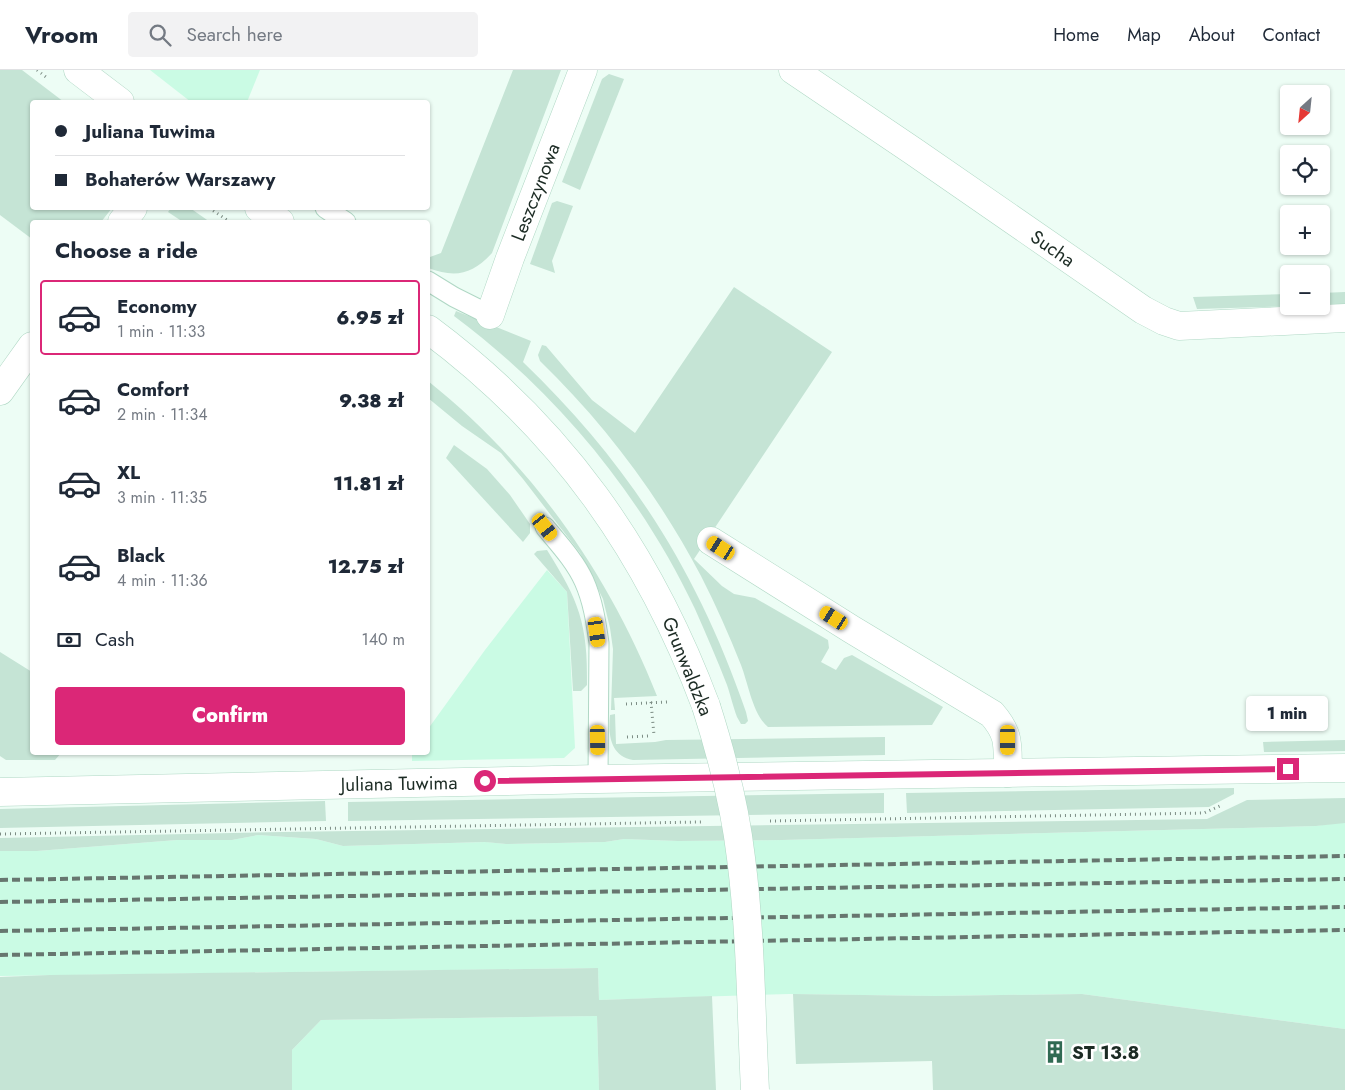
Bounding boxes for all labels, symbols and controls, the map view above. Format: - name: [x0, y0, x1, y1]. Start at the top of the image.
- search box: [128, 12, 478, 57]
- text: Vroom: [25, 17, 98, 52]
- icon: search: [146, 21, 174, 49]
- text: Search here: [186, 21, 283, 48]
- text: Home: [1053, 22, 1099, 48]
- text: Map: [1127, 22, 1161, 48]
- text: About: [1189, 22, 1234, 48]
- text: Contact: [1262, 22, 1320, 48]
- north arrow: [1280, 85, 1330, 135]
- map controls: [1280, 85, 1330, 315]
- text: Juliana Tuwima: [85, 118, 215, 145]
- street label: Leszczynowa: [504, 139, 567, 245]
- button: locate: [1280, 145, 1330, 195]
- text: Bohaterów Warszawy: [85, 166, 275, 193]
- button: +: [1280, 205, 1330, 255]
- street label: Sucha: [1025, 223, 1080, 273]
- text: Choose a ride: [55, 234, 198, 266]
- button: −: [1280, 265, 1330, 315]
- text: Economy: [117, 293, 197, 320]
- icon: car: [57, 295, 102, 340]
- text: 6.95 zł: [336, 304, 403, 331]
- text: 1 min · 11:33: [117, 320, 205, 343]
- text: Comfort: [117, 376, 189, 403]
- icon: car: [57, 378, 102, 423]
- text: 9.38 zł: [339, 387, 403, 414]
- text: 2 min · 11:34: [117, 403, 208, 426]
- text: XL: [117, 459, 140, 486]
- icon: car: [57, 461, 102, 506]
- text: 11.81 zł: [333, 470, 403, 497]
- text: 3 min · 11:35: [117, 486, 207, 509]
- car: [529, 511, 560, 543]
- car: [704, 534, 737, 562]
- text: Black: [117, 542, 165, 569]
- icon: car: [57, 544, 102, 589]
- text: 12.75 zł: [328, 553, 403, 580]
- text: 4 min · 11:36: [117, 569, 208, 592]
- car: [817, 604, 850, 632]
- street label: Grunwaldzka: [655, 613, 720, 720]
- car: [587, 616, 606, 648]
- icon: cash: [55, 626, 83, 654]
- text: Cash: [95, 626, 135, 653]
- text: 140 m: [362, 628, 405, 651]
- button: Confirm: [55, 687, 405, 745]
- callout: 1 min: [1247, 696, 1329, 732]
- text: 1 min: [1267, 702, 1307, 725]
- car: [590, 725, 605, 755]
- car: [1000, 725, 1015, 755]
- route end: [1277, 758, 1299, 780]
- street label: Juliana Tuwima: [337, 769, 458, 798]
- route start: [474, 770, 496, 792]
- building icon: ST 13.8: [1042, 1039, 1068, 1065]
- place label: ST 13.8: [1072, 1039, 1139, 1066]

